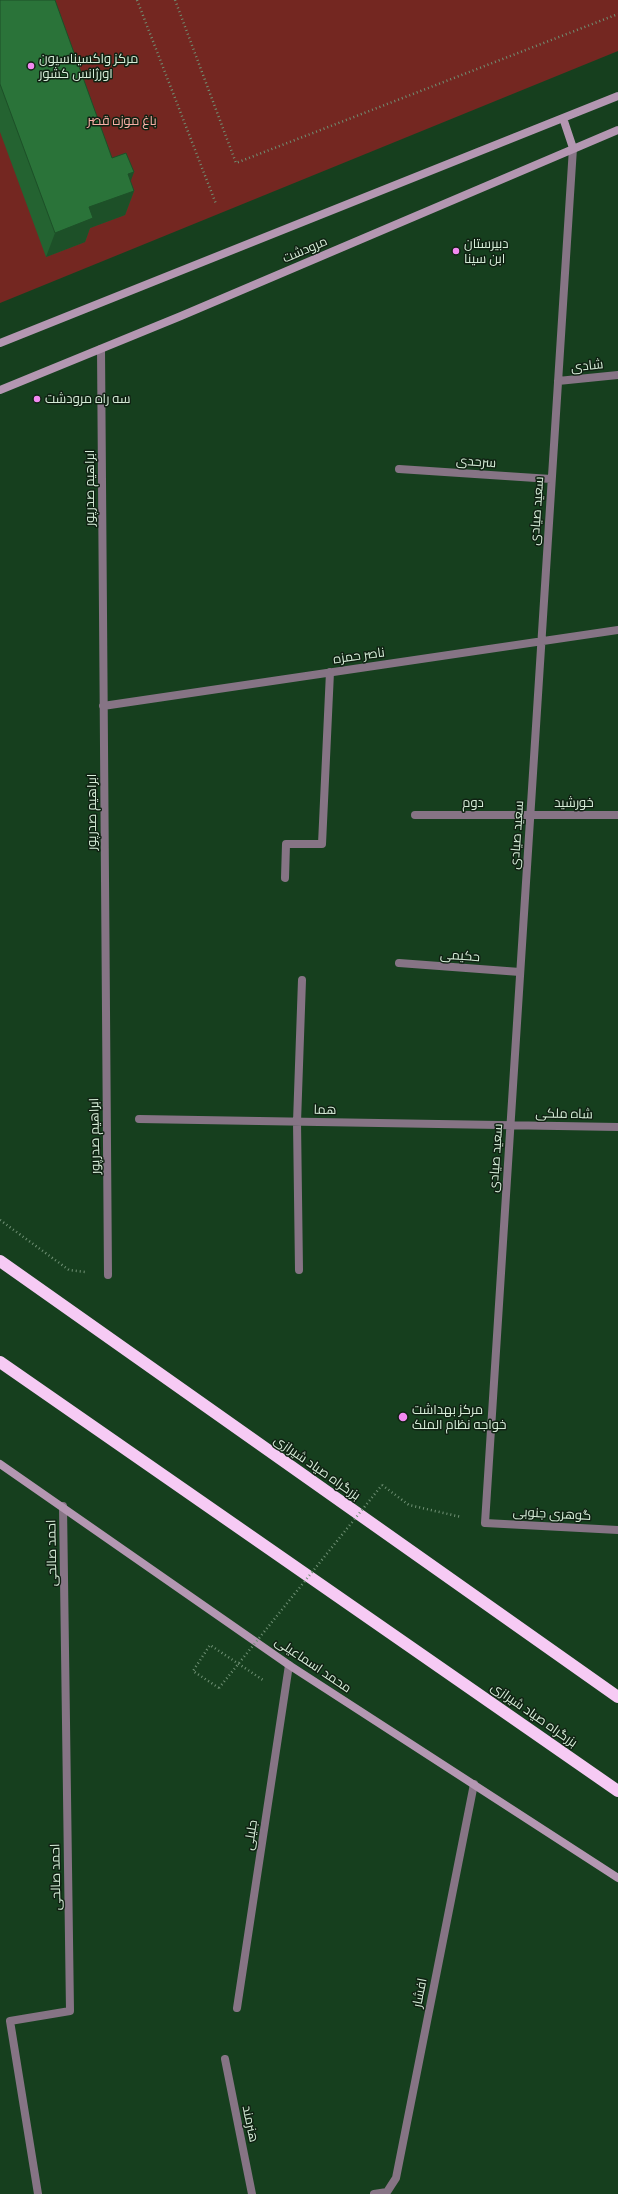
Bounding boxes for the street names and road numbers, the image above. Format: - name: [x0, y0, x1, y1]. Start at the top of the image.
- street label: مرودشت: [280, 234, 330, 266]
- street label: شادی: [570, 357, 604, 375]
- street label: ابراهیم صدرپور: [82, 450, 98, 526]
- street label: سرحدی: [455, 453, 497, 471]
- street label: سعید صیادی: [527, 476, 547, 546]
- street label: ناصر حمزه: [332, 645, 386, 667]
- street label: ابراهیم صدرپور: [84, 774, 100, 850]
- street label: دوم: [462, 795, 484, 811]
- street label: خورشید: [554, 795, 594, 811]
- street label: سعید صیادی: [507, 800, 527, 870]
- street label: حکیمی: [440, 947, 480, 965]
- street label: ابراهیم صدرپور: [87, 1098, 103, 1174]
- street label: هما: [313, 1102, 337, 1118]
- street label: شاه ملکی: [535, 1106, 593, 1122]
- street label: سعید صیادی: [486, 1123, 506, 1193]
- street label: بزرگراه صیاد شیرازی: [271, 1432, 363, 1504]
- street label: گوهری جنوبی: [512, 1504, 592, 1524]
- street label: احمد صالحی: [44, 1519, 60, 1587]
- street label: محمد اسماعیلی: [272, 1634, 354, 1696]
- street label: بزرگراه صیاد شیرازی: [488, 1679, 580, 1751]
- street label: جلیلی: [241, 1819, 261, 1851]
- street label: احمد صالحی: [48, 1843, 64, 1911]
- street label: افشار: [409, 1977, 431, 2009]
- street label: هنرمند: [239, 2104, 261, 2144]

